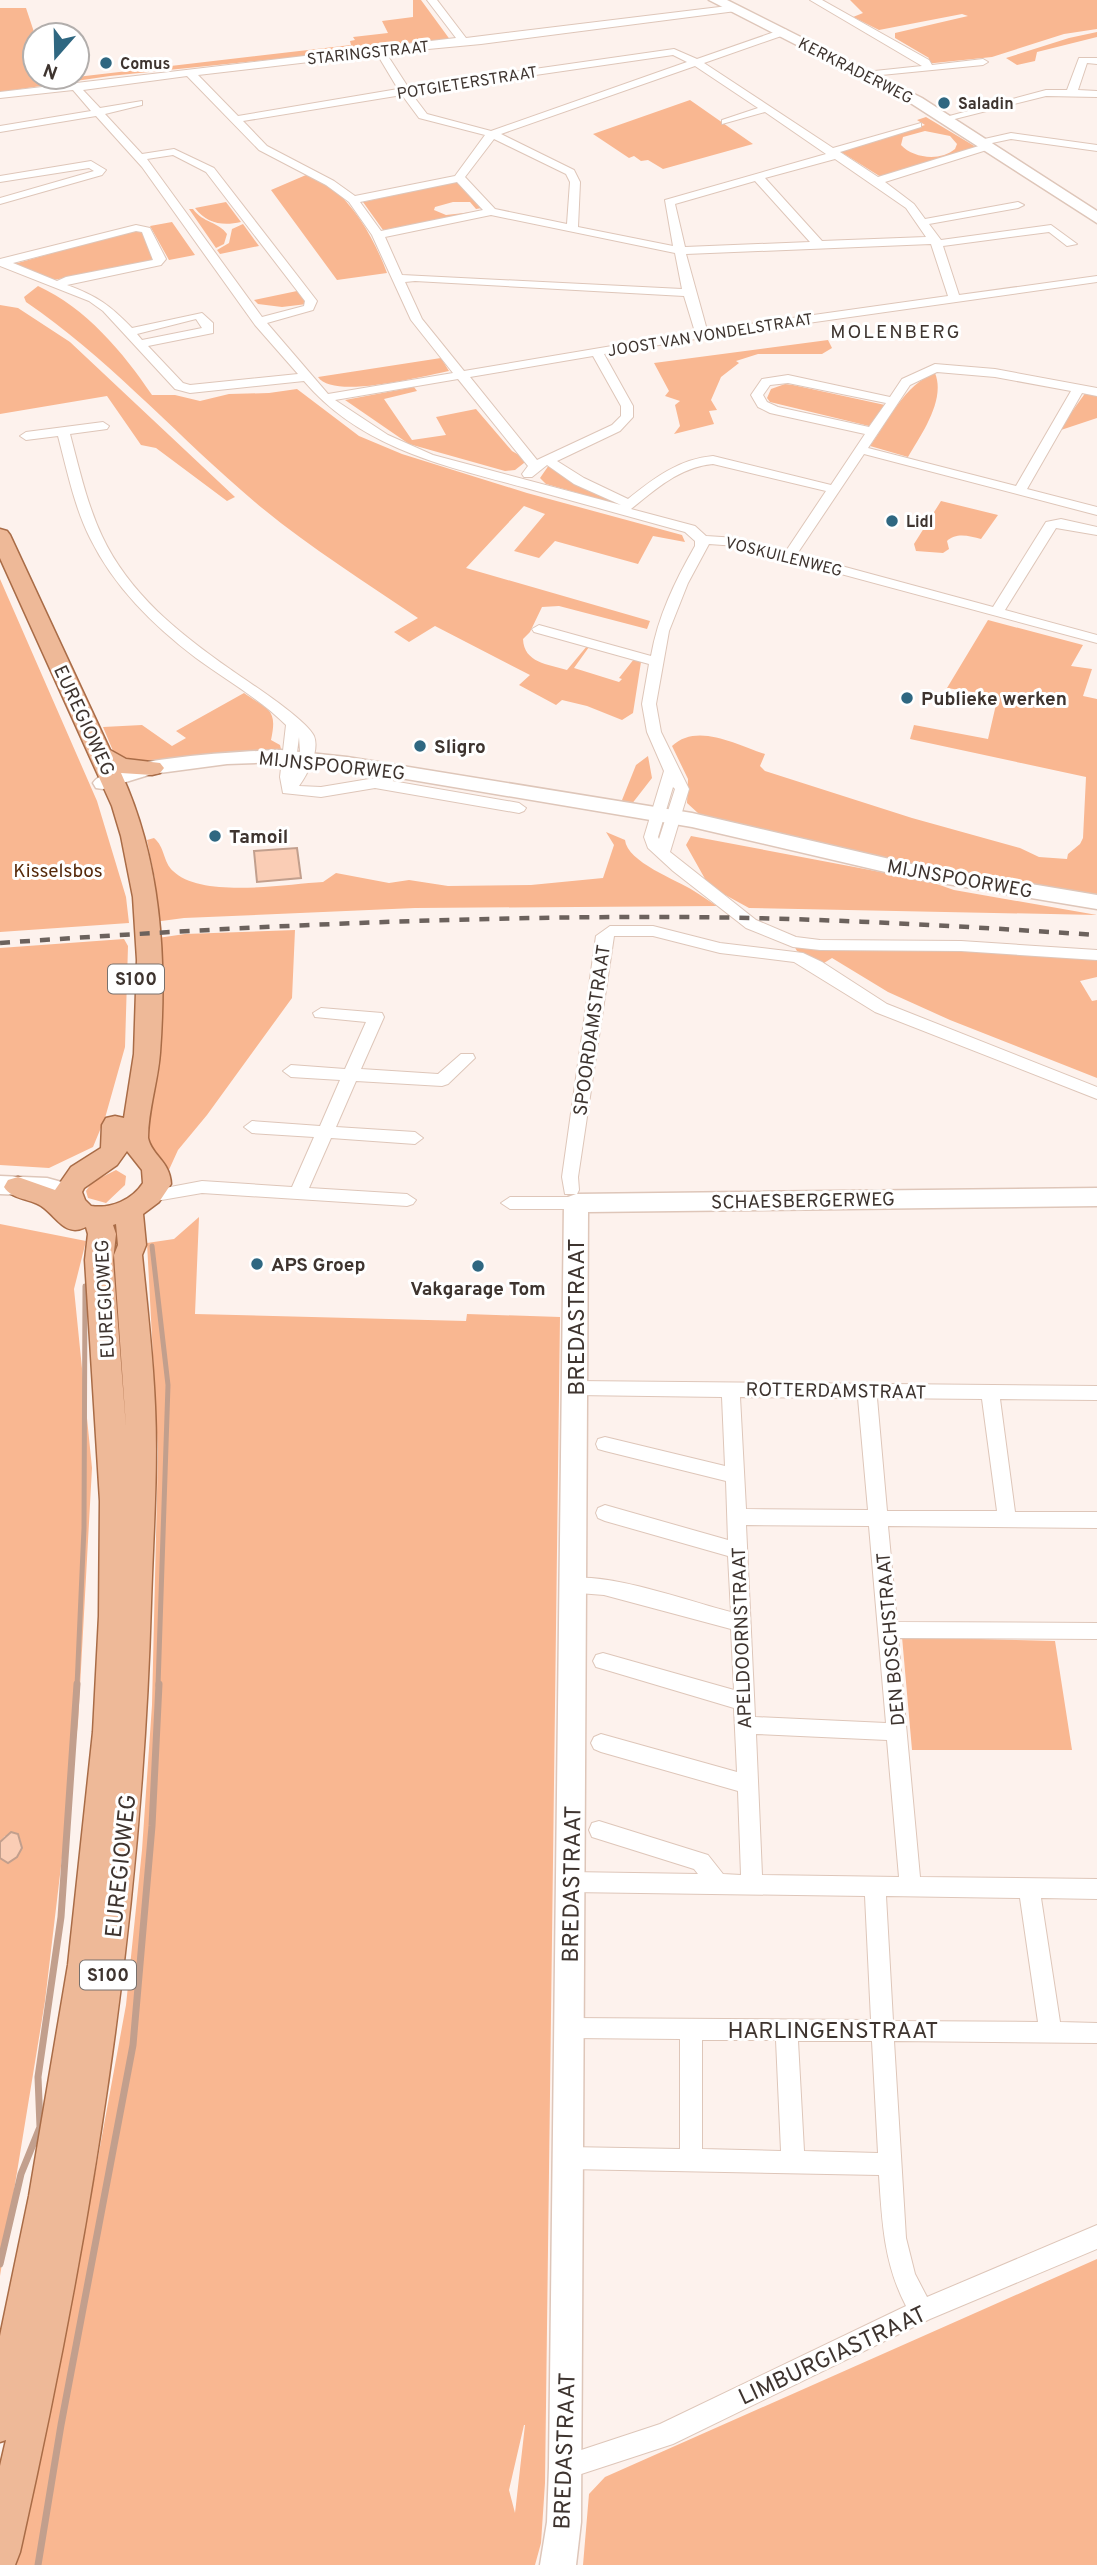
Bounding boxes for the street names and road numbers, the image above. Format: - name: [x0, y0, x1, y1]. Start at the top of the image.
- street label: KERKRADERWEG: [794, 34, 916, 109]
- street label: STARINGSTRAAT: [306, 38, 430, 70]
- street label: POTGIETERSTRAAT: [396, 63, 539, 105]
- street label: JOOST VAN VONDELSTRAAT: [606, 310, 814, 362]
- street label: VOSKUILENWEG: [723, 534, 844, 582]
- street label: EUREGIOWEG: [47, 662, 119, 780]
- street label: MIJNSPOORWEG: [257, 747, 406, 787]
- street label: MIJNSPOORWEG: [885, 855, 1034, 905]
- street label: SPOORDAMSTRAAT: [569, 943, 617, 1117]
- road number: S100: [108, 964, 164, 994]
- street label: SCHAESBERGERWEG: [711, 1188, 895, 1216]
- street label: BREDASTRAAT: [564, 1238, 593, 1396]
- street label: EUREGIOWEG: [91, 1239, 121, 1359]
- street label: ROTTERDAMSTRAAT: [745, 1378, 927, 1406]
- street label: APELDOORNSTRAAT: [728, 1547, 758, 1729]
- street label: DEN BOSCHSTRAAT: [872, 1551, 912, 1727]
- street label: EUREGIOWEG: [101, 1793, 144, 1940]
- street label: BREDASTRAAT: [558, 1805, 589, 1963]
- road number: S100: [80, 1961, 136, 1990]
- street label: HARLINGENSTRAAT: [728, 2018, 938, 2047]
- street label: LIMBURGIASTRAAT: [734, 2301, 932, 2414]
- street label: BREDASTRAAT: [549, 2372, 584, 2530]

